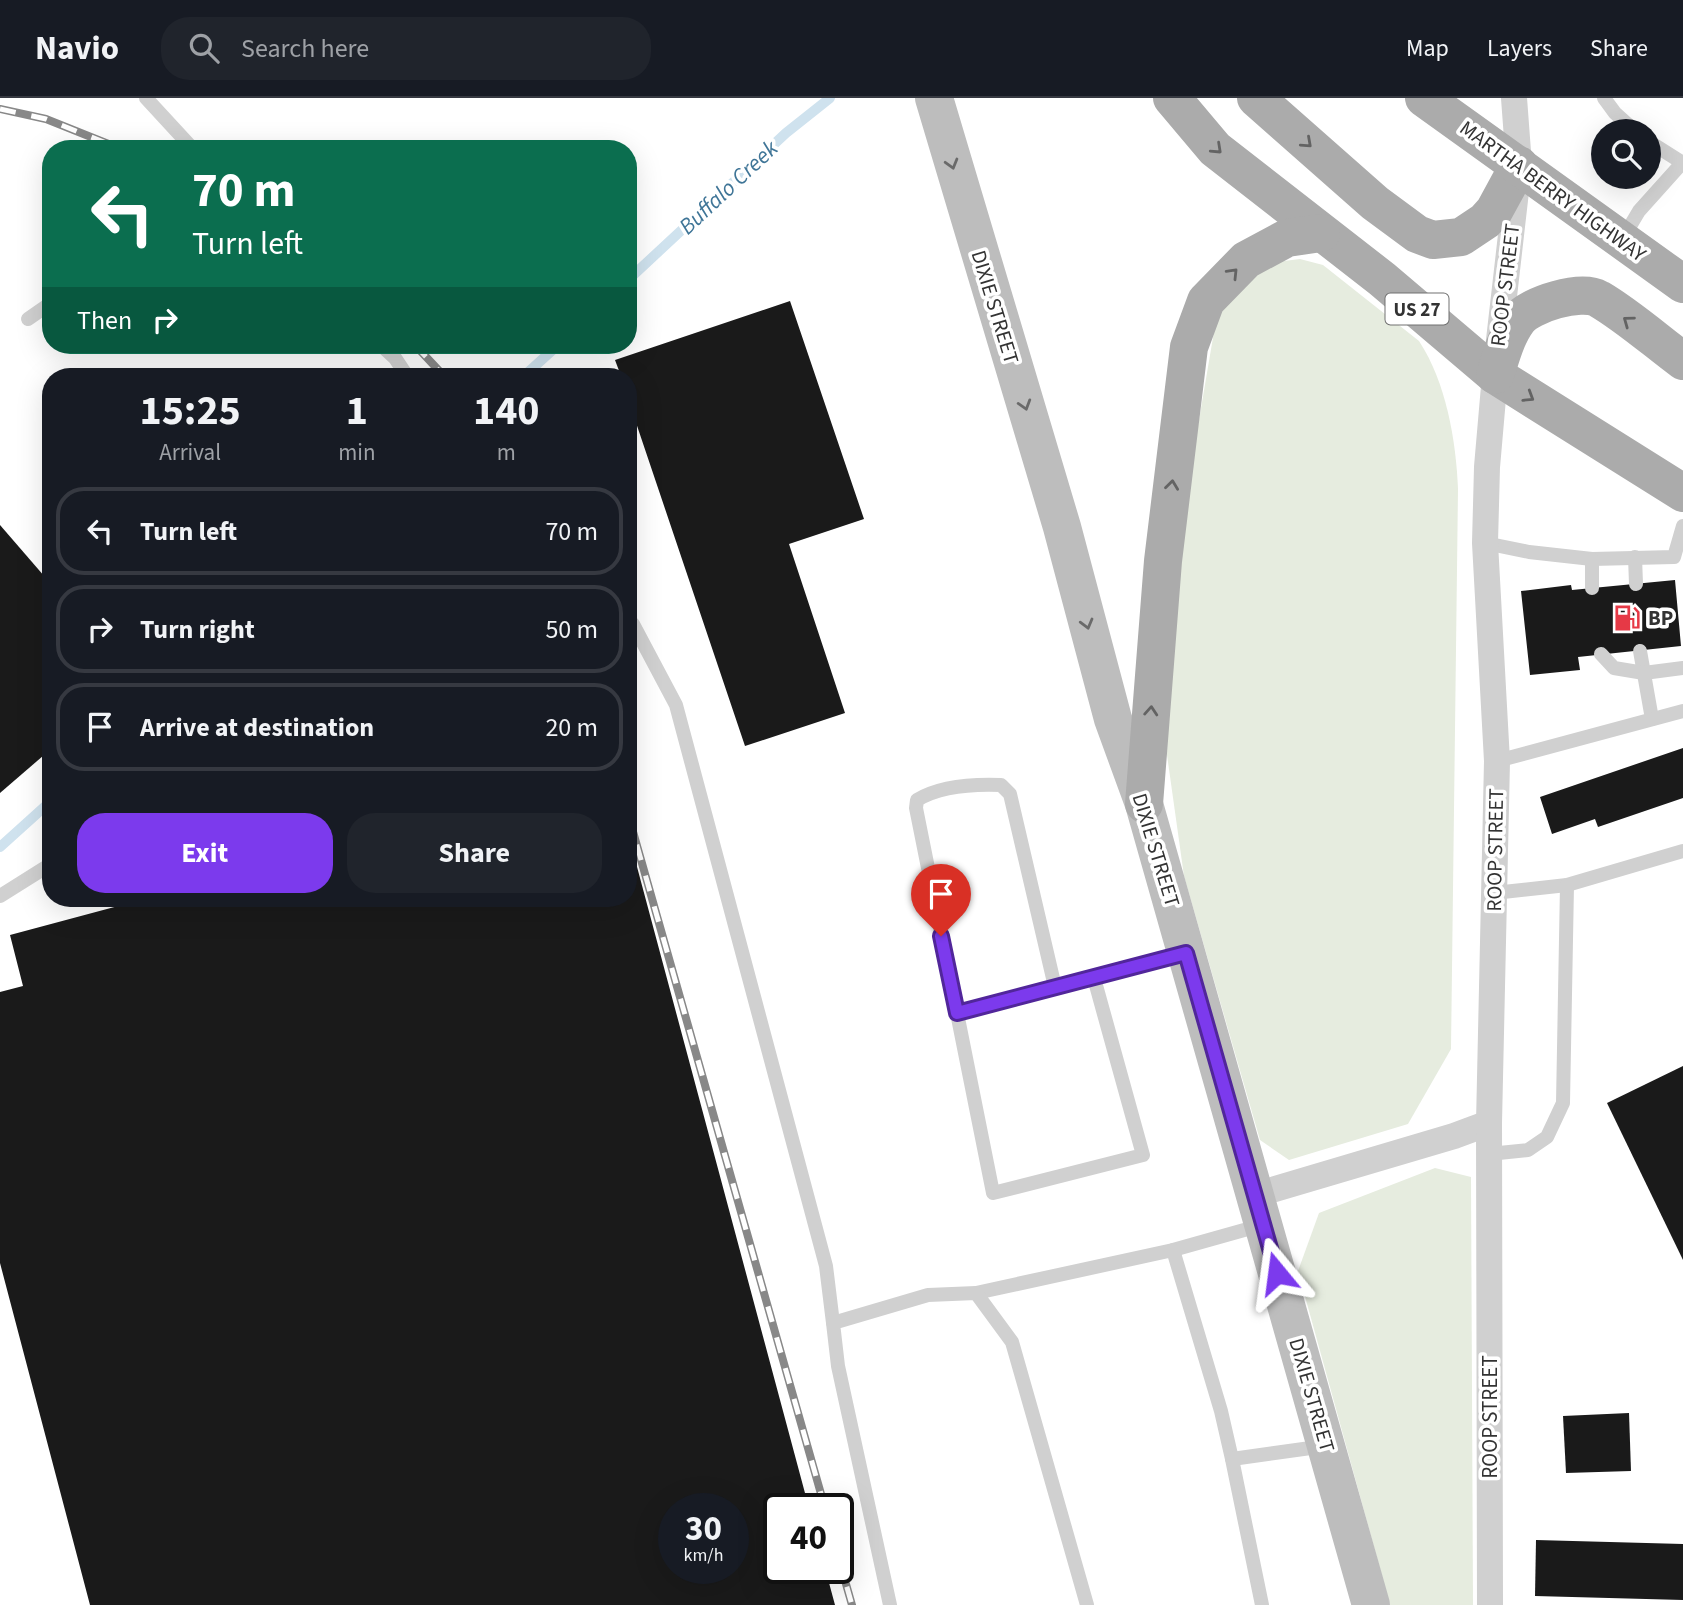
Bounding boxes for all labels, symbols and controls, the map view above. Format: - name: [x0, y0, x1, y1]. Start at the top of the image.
- search box: [161, 17, 651, 80]
- text: Navio: [35, 25, 119, 72]
- icon: search: [185, 29, 223, 67]
- text: Search here: [241, 30, 369, 67]
- text: Map: [1406, 31, 1449, 66]
- text: Layers: [1487, 31, 1552, 66]
- text: Share: [1590, 31, 1648, 66]
- street label: MARTHA BERRY HIGHWAY: [1454, 113, 1653, 270]
- map controls: [1591, 119, 1661, 189]
- button: search: [1591, 119, 1661, 189]
- water label: Buffalo Creek: [671, 132, 786, 242]
- one-way arrow: [1299, 135, 1312, 147]
- one-way arrow: [1209, 141, 1222, 153]
- text: 70 m: [192, 156, 296, 226]
- one-way arrow: [944, 158, 958, 170]
- icon: left: [77, 168, 168, 259]
- text: Turn left: [192, 221, 303, 267]
- street label: ROOP STREET: [1483, 222, 1527, 348]
- street label: DIXIE STREET: [963, 246, 1027, 368]
- one-way arrow: [1225, 268, 1238, 281]
- road number: US 27: [1386, 294, 1448, 324]
- icon: right: [146, 301, 184, 339]
- text: Then: [77, 302, 132, 339]
- one-way arrow: [1623, 316, 1636, 329]
- text: 15:25: [139, 381, 241, 441]
- text: 1: [346, 381, 368, 441]
- text: 140: [473, 381, 540, 441]
- one-way arrow: [1522, 388, 1535, 401]
- one-way arrow: [1016, 399, 1031, 411]
- text: Arrival: [159, 436, 221, 469]
- text: min: [338, 436, 376, 469]
- text: m: [497, 436, 516, 469]
- one-way arrow: [1164, 479, 1179, 491]
- icon: left: [81, 512, 119, 550]
- text: Turn left: [140, 513, 237, 550]
- text: 70 m: [545, 513, 598, 550]
- fuel station icon: BP: [1612, 603, 1642, 633]
- place label: BP: [1648, 603, 1673, 633]
- icon: right: [81, 610, 119, 648]
- text: Turn right: [140, 611, 255, 648]
- text: 50 m: [545, 611, 598, 648]
- one-way arrow: [1079, 618, 1094, 630]
- one-way arrow: [1143, 706, 1158, 717]
- icon: arrive: [81, 708, 119, 746]
- text: Arrive at destination: [140, 709, 374, 746]
- text: 20 m: [545, 709, 598, 746]
- street label: ROOP STREET: [1479, 788, 1511, 912]
- street label: DIXIE STREET: [1124, 789, 1188, 911]
- button: Exit: [77, 813, 333, 893]
- button: Share: [347, 813, 602, 893]
- pin: [911, 864, 971, 936]
- icon: arrive: [922, 875, 960, 913]
- position arrow: [1240, 1236, 1314, 1310]
- street label: DIXIE STREET: [1281, 1334, 1343, 1456]
- street label: ROOP STREET: [1475, 1355, 1505, 1479]
- speed limit sign: 40: [763, 1493, 854, 1584]
- text: 30: [685, 1504, 722, 1554]
- text: km/h: [684, 1543, 723, 1568]

